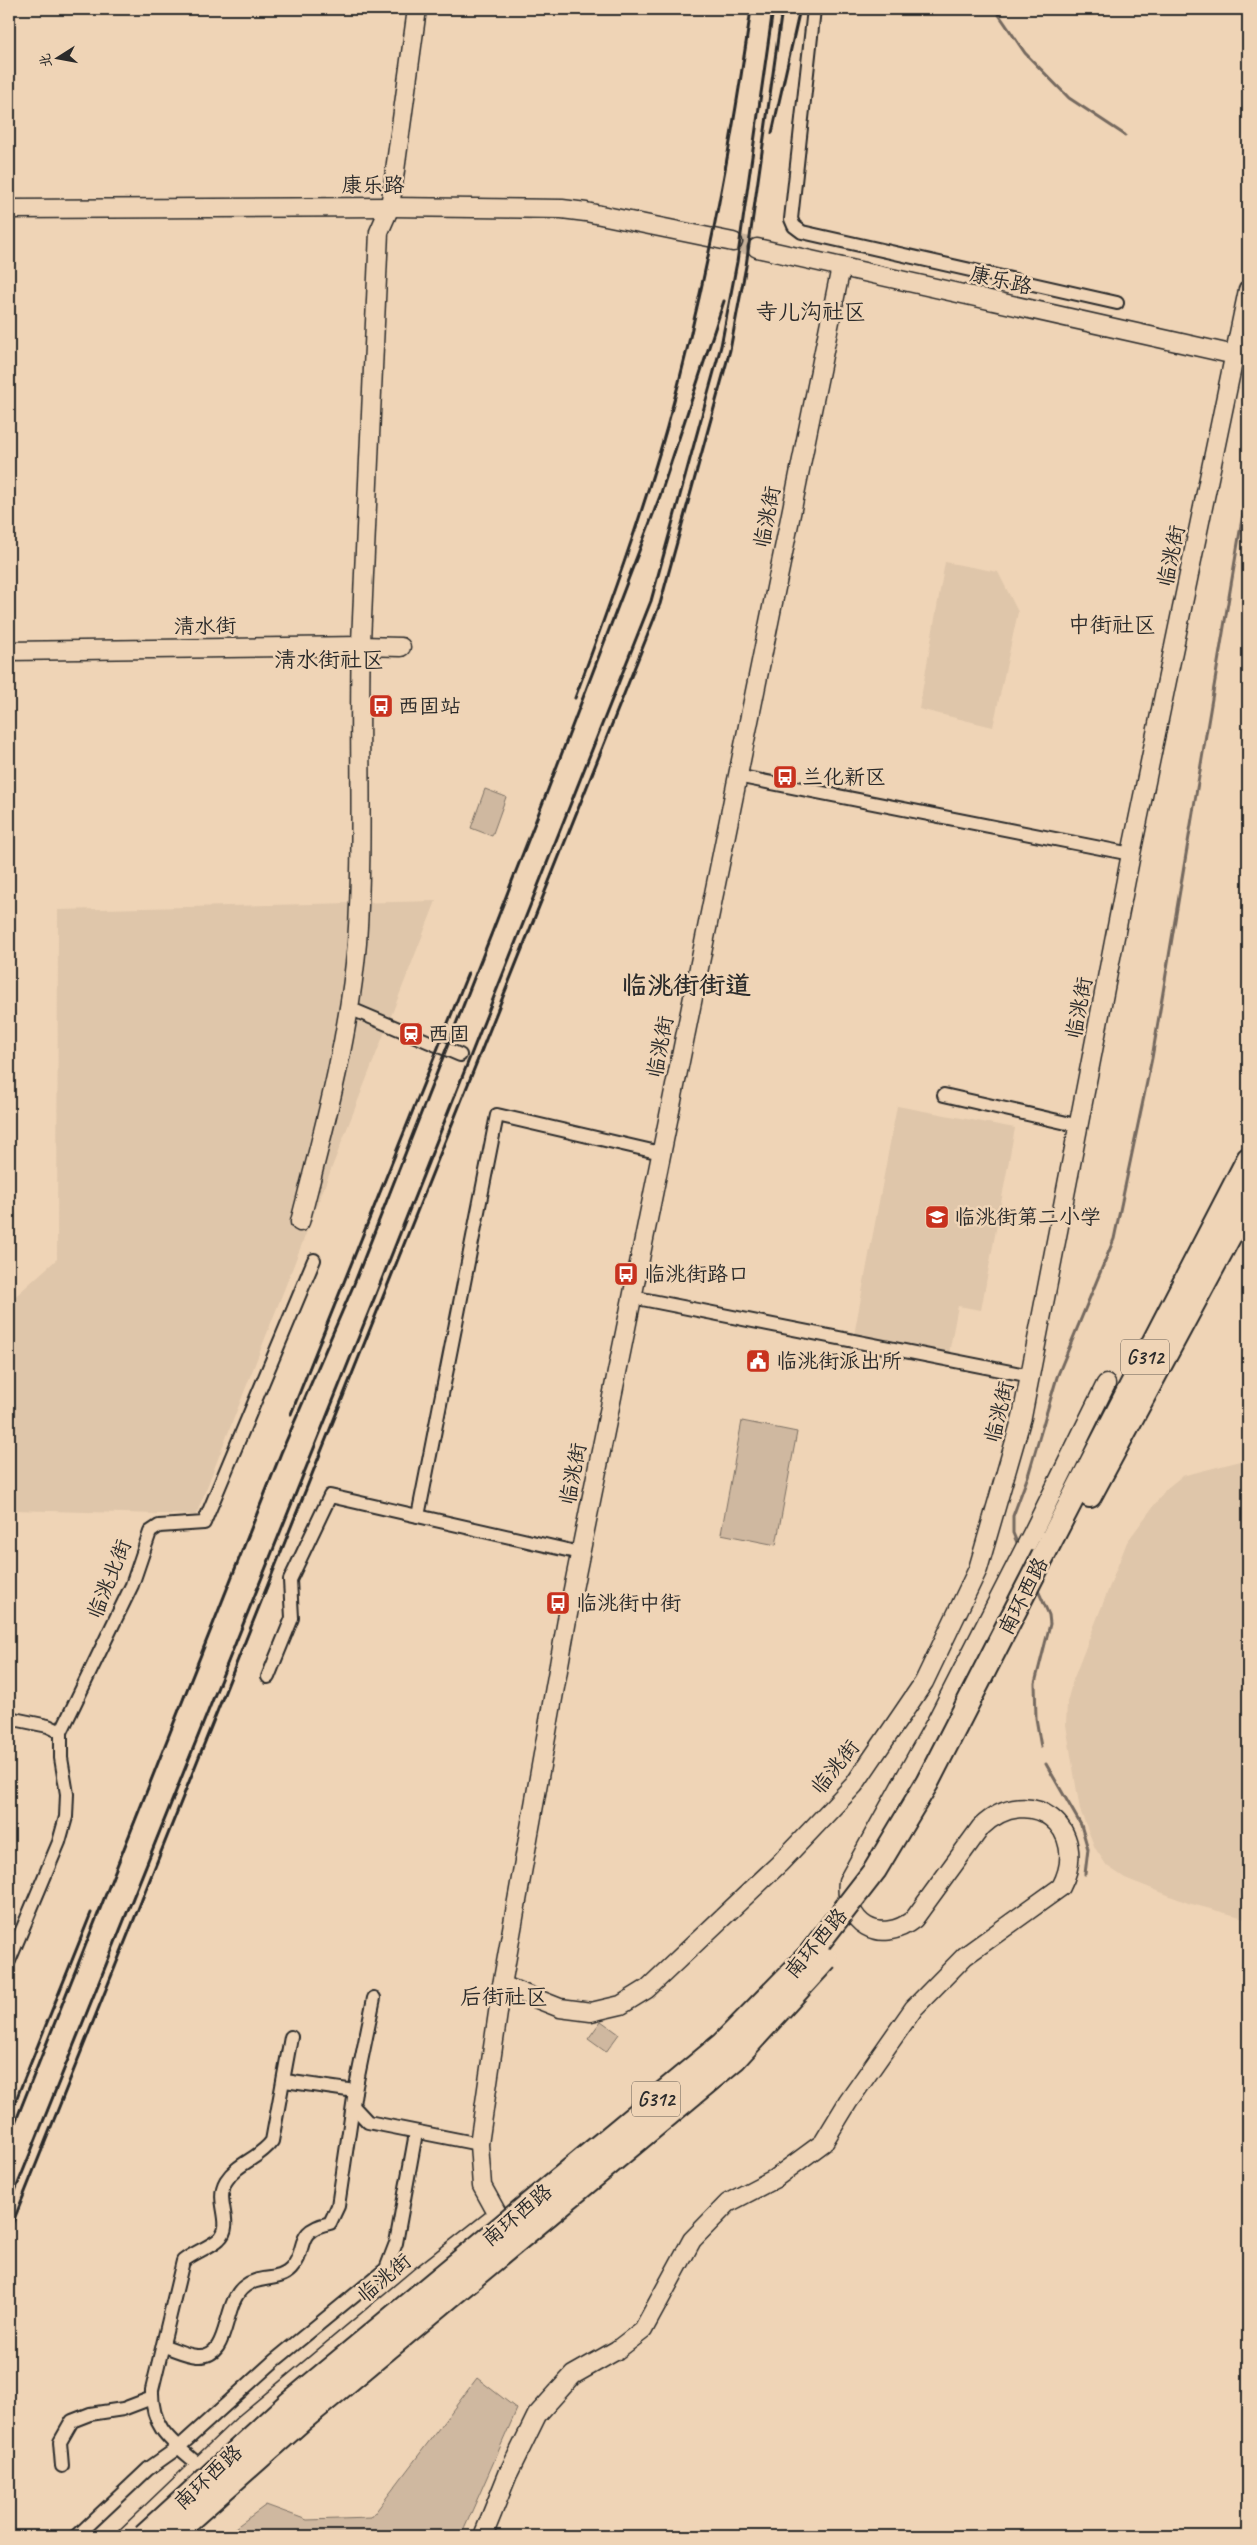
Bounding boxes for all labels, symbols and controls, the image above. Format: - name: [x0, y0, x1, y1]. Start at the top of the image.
- north arrow: [32, 32, 82, 82]
- text: 北: [36, 52, 55, 69]
- street label: 康乐路: [342, 172, 405, 198]
- street label: 康乐路: [967, 260, 1035, 300]
- district label: 寺儿沟社区: [756, 298, 866, 326]
- street label: 临洮街: [748, 484, 786, 550]
- street label: 临洮街: [1152, 522, 1190, 590]
- district label: 中街社区: [1068, 611, 1156, 639]
- street label: 清水街: [173, 612, 237, 640]
- district label: 清水街社区: [274, 646, 384, 674]
- bus stop icon: 西固站: [368, 693, 394, 719]
- place label: 西固站: [398, 693, 461, 719]
- bus stop icon: 兰化新区: [772, 764, 798, 790]
- place label: 兰化新区: [802, 764, 886, 790]
- district label: 临洮街街道: [621, 969, 751, 1002]
- street label: 临洮街: [1060, 975, 1098, 1041]
- street label: 临洮街: [641, 1014, 679, 1080]
- station icon: 西固: [398, 1021, 424, 1047]
- place label: 西固: [428, 1021, 470, 1047]
- school or university icon: 临洮街第二小学: [924, 1204, 950, 1230]
- place label: 临洮街第二小学: [954, 1204, 1101, 1230]
- bus stop icon: 临洮街路口: [613, 1261, 639, 1287]
- place label: 临洮街路口: [644, 1261, 749, 1287]
- road number: G312: [1121, 1340, 1169, 1374]
- public building icon: 临洮街派出所: [745, 1348, 771, 1374]
- place label: 临洮街派出所: [776, 1348, 902, 1374]
- street label: 临洮街: [979, 1378, 1019, 1446]
- street label: 临洮街: [554, 1441, 592, 1507]
- street label: 临洮北街: [81, 1535, 137, 1623]
- street label: 南环西路: [992, 1553, 1054, 1639]
- bus stop icon: 临洮街中街: [545, 1590, 571, 1616]
- place label: 临洮街中街: [576, 1590, 681, 1616]
- street label: 临洮街: [805, 1734, 865, 1800]
- street label: 南环西路: [779, 1902, 853, 1984]
- district label: 后街社区: [460, 1983, 548, 2011]
- road number: G312: [632, 2082, 680, 2116]
- street label: 南环西路: [476, 2178, 558, 2252]
- street label: 临洮街: [352, 2248, 416, 2308]
- street label: 南环西路: [168, 2439, 248, 2515]

